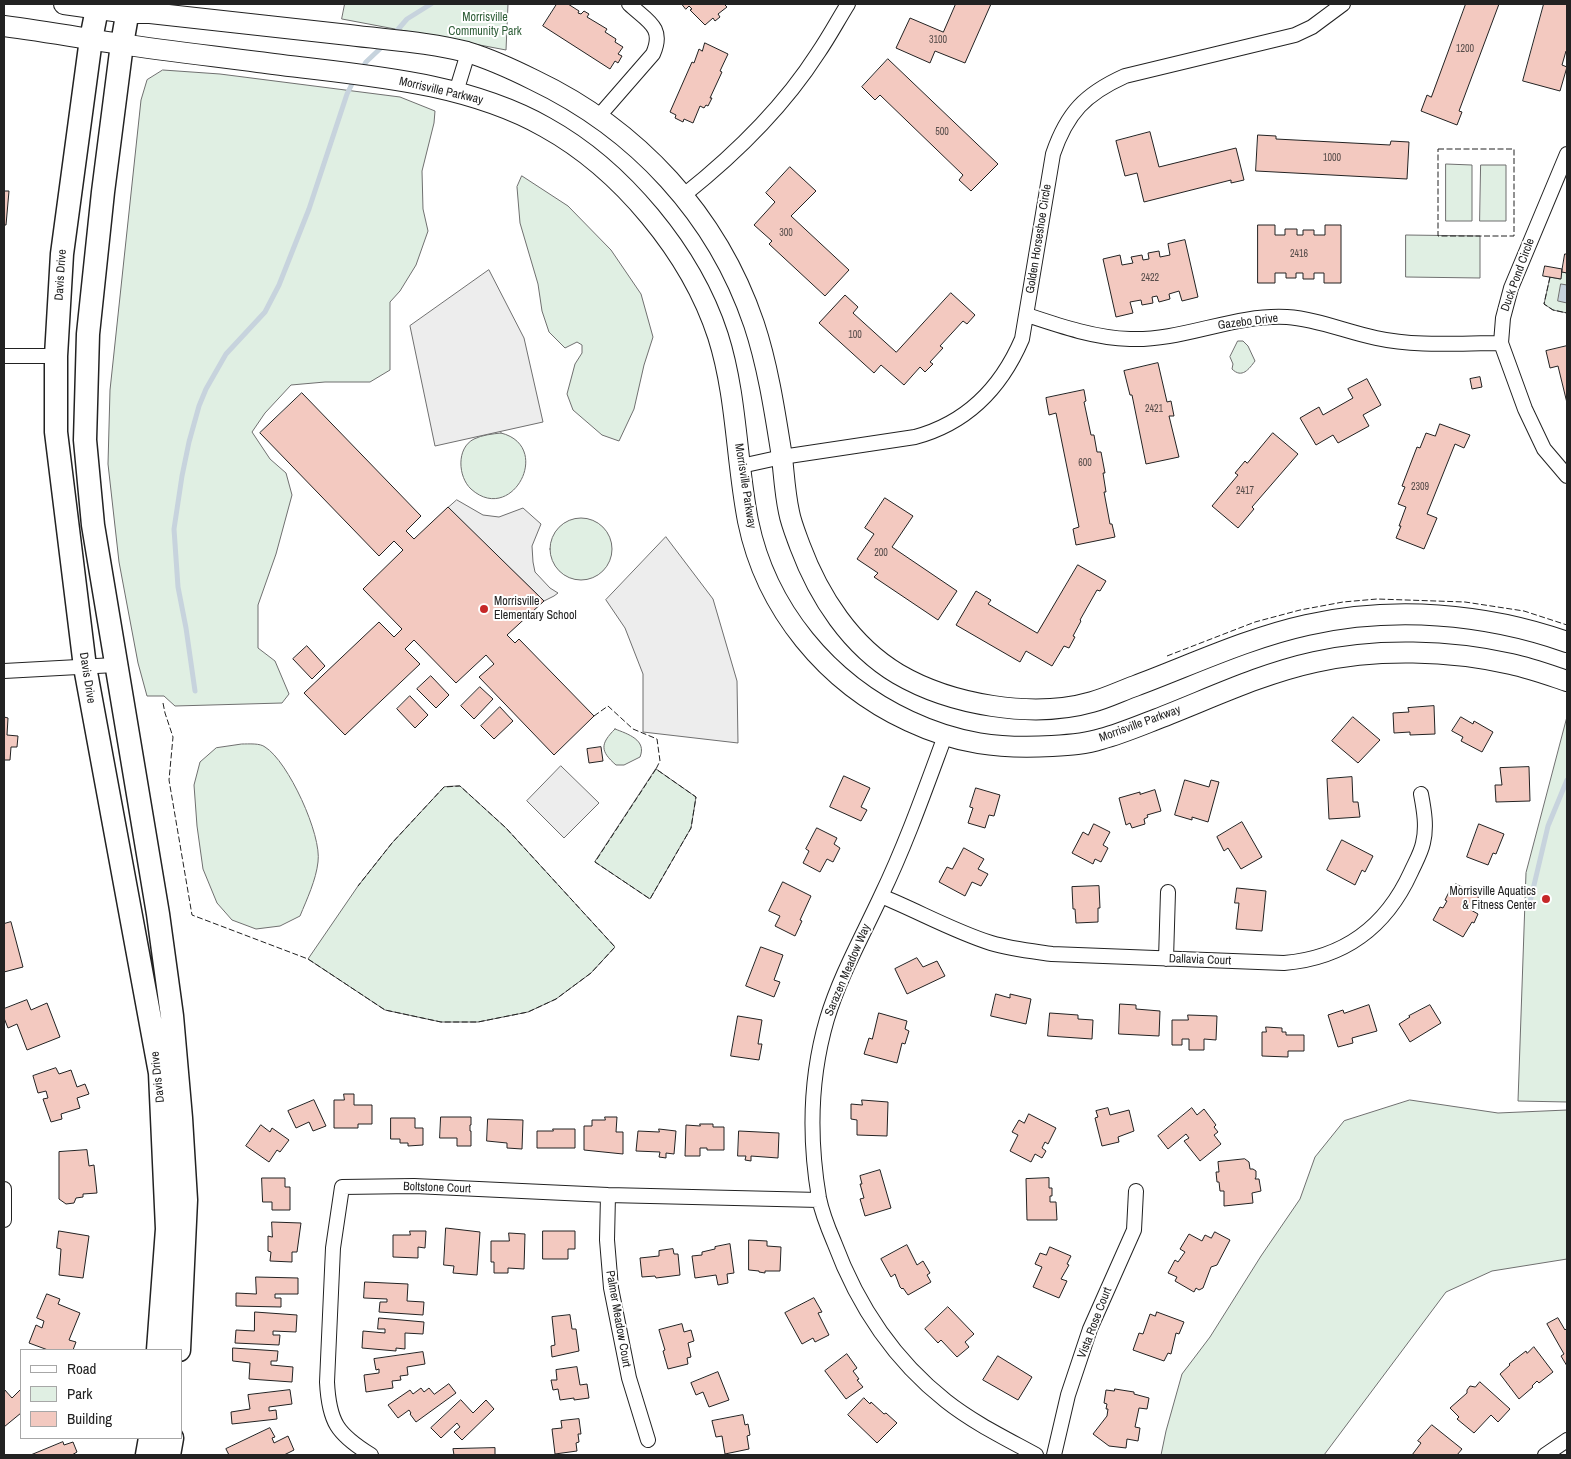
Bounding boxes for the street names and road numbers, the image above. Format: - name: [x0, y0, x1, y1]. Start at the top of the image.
- street label: Morrisville Parkway: [398, 74, 484, 108]
- street label: Golden Horseshoe Circle: [1023, 183, 1055, 295]
- street label: Duck Pond Circle: [1498, 237, 1538, 313]
- street label: Davis Drive: [52, 249, 70, 301]
- street label: Gazebo Drive: [1217, 311, 1279, 333]
- street label: Morrisville Parkway: [731, 442, 759, 530]
- street label: Davis Drive: [76, 651, 98, 705]
- street label: Morrisville Parkway: [1097, 703, 1183, 745]
- street label: Sarazen Meadow Way: [822, 922, 874, 1018]
- street label: Dallavia Court: [1169, 952, 1231, 968]
- street label: Davis Drive: [148, 1051, 168, 1103]
- street label: Boltstone Court: [403, 1180, 471, 1196]
- street label: Palmer Meadow Court: [602, 1270, 634, 1368]
- street label: Vista Rose Court: [1075, 1286, 1115, 1360]

